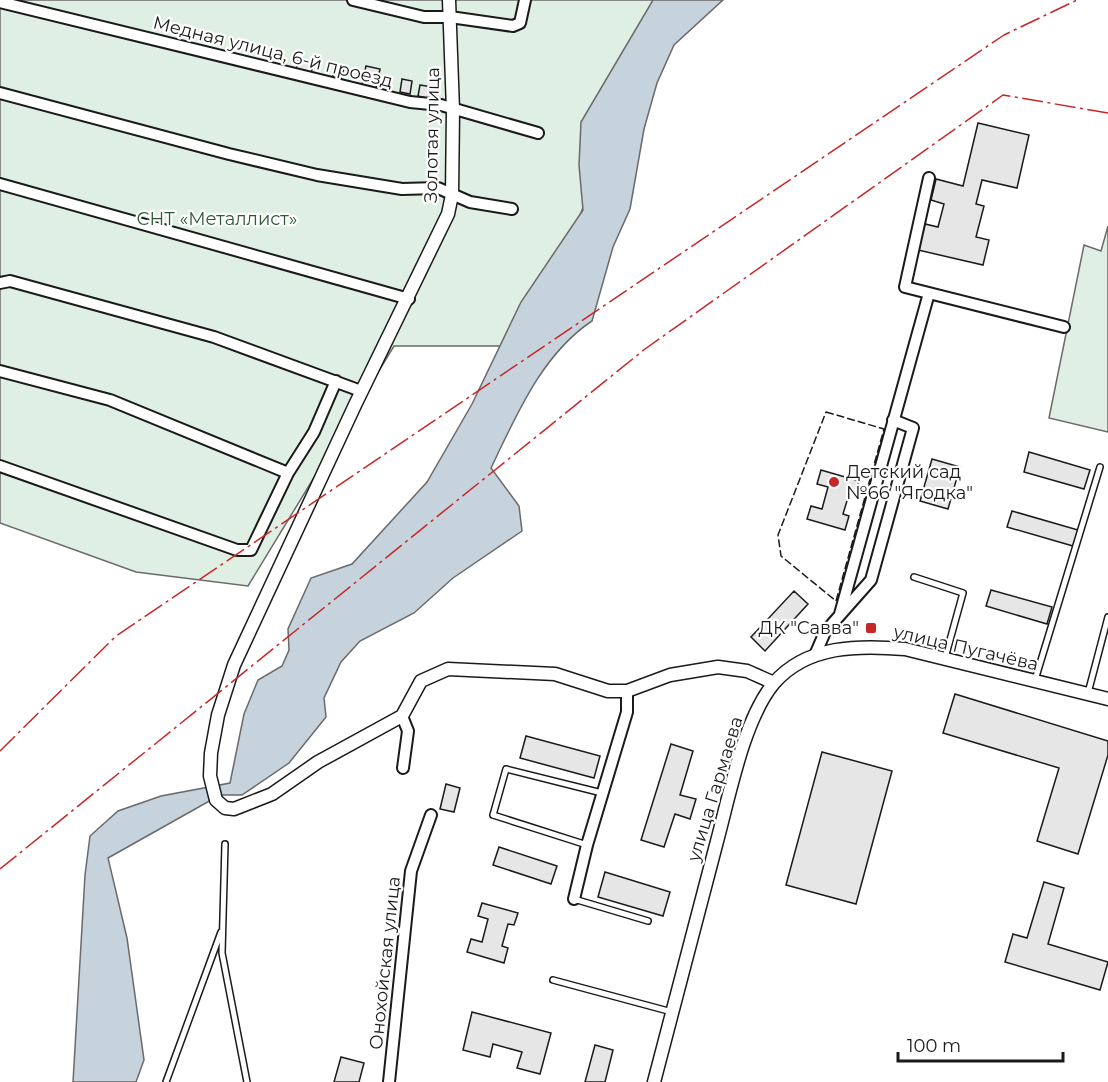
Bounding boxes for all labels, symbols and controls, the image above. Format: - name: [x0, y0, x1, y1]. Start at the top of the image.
- street label: Медная улица, 6-й проезд: [151, 12, 395, 93]
- street label: Золотая улица: [420, 67, 444, 203]
- park label: СНТ «Металлист»: [137, 208, 297, 230]
- place label: Детский сад №66 "Ягодка": [846, 461, 973, 504]
- marker: Детский сад №66 "Ягодка": [827, 475, 841, 489]
- place label: ДК "Савва": [759, 617, 859, 639]
- street label: улица Пугачёва: [890, 620, 1041, 675]
- marker: ДК "Савва": [864, 621, 878, 635]
- street label: улица Гармаева: [682, 714, 748, 865]
- street label: Онохойская улица: [365, 875, 405, 1051]
- scale bar: [898, 1025, 1063, 1063]
- text: 100 m: [907, 1035, 961, 1057]

